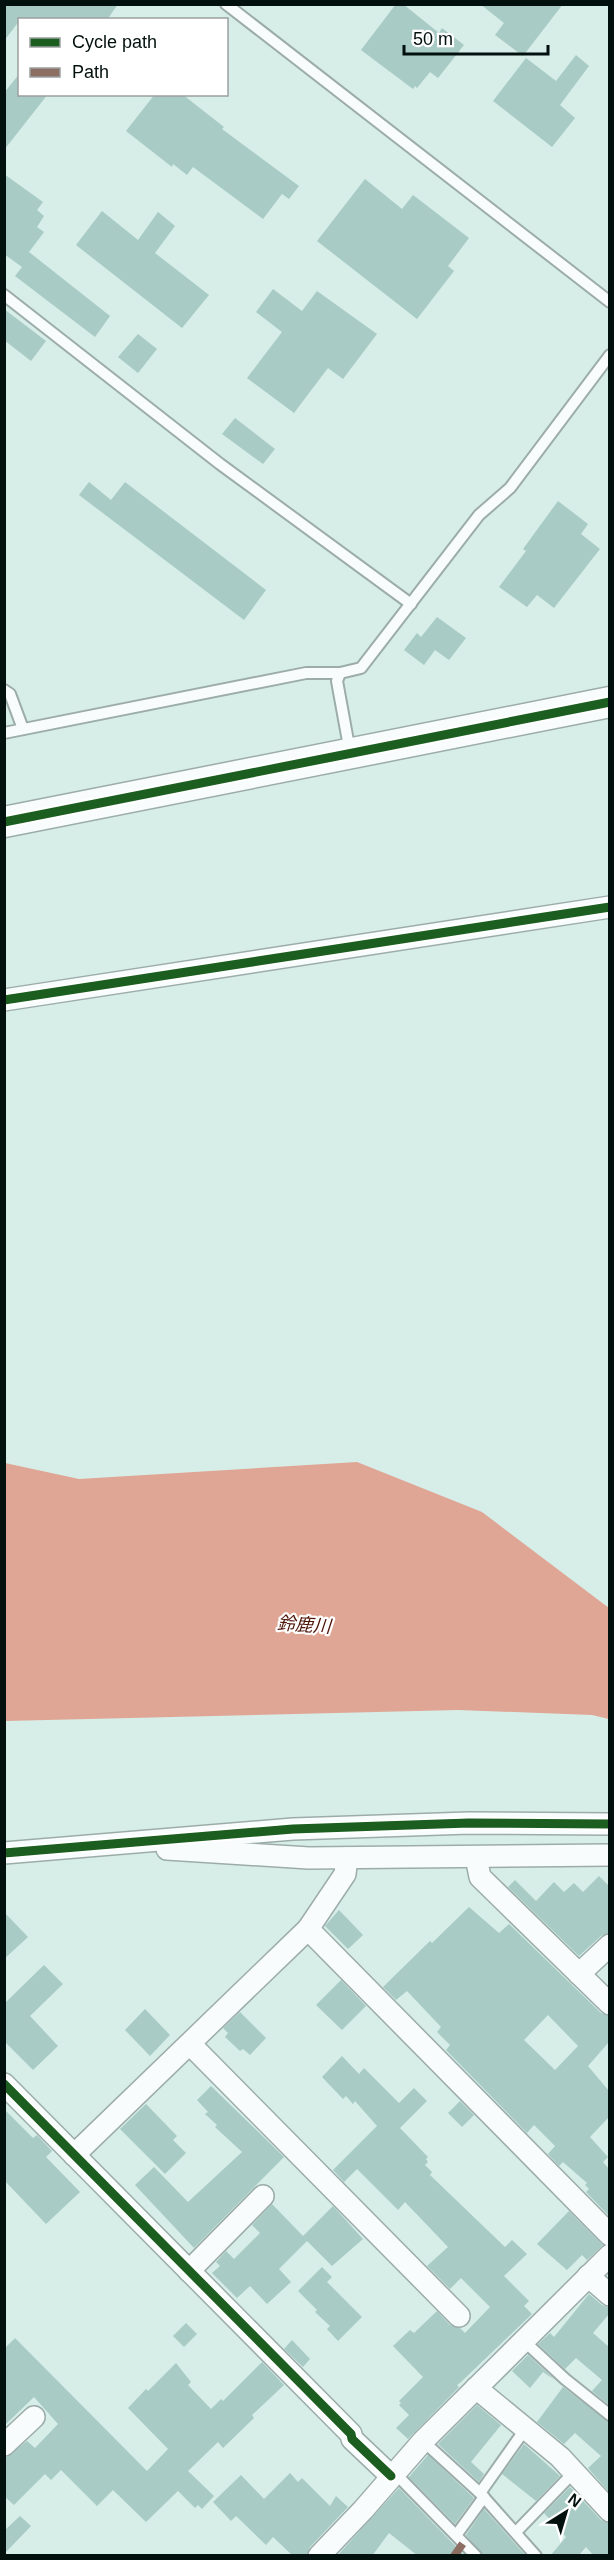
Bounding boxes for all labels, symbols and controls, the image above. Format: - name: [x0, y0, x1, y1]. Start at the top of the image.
- legend: [18, 18, 228, 96]
- scale bar: [404, 18, 548, 56]
- text: 50 m: [413, 29, 453, 49]
- text: Cycle path: [72, 32, 157, 52]
- text: Path: [72, 62, 109, 82]
- water label: 鈴鹿川: [276, 1613, 334, 1637]
- north arrow: [536, 2482, 596, 2542]
- text: N: [565, 2490, 584, 2511]

